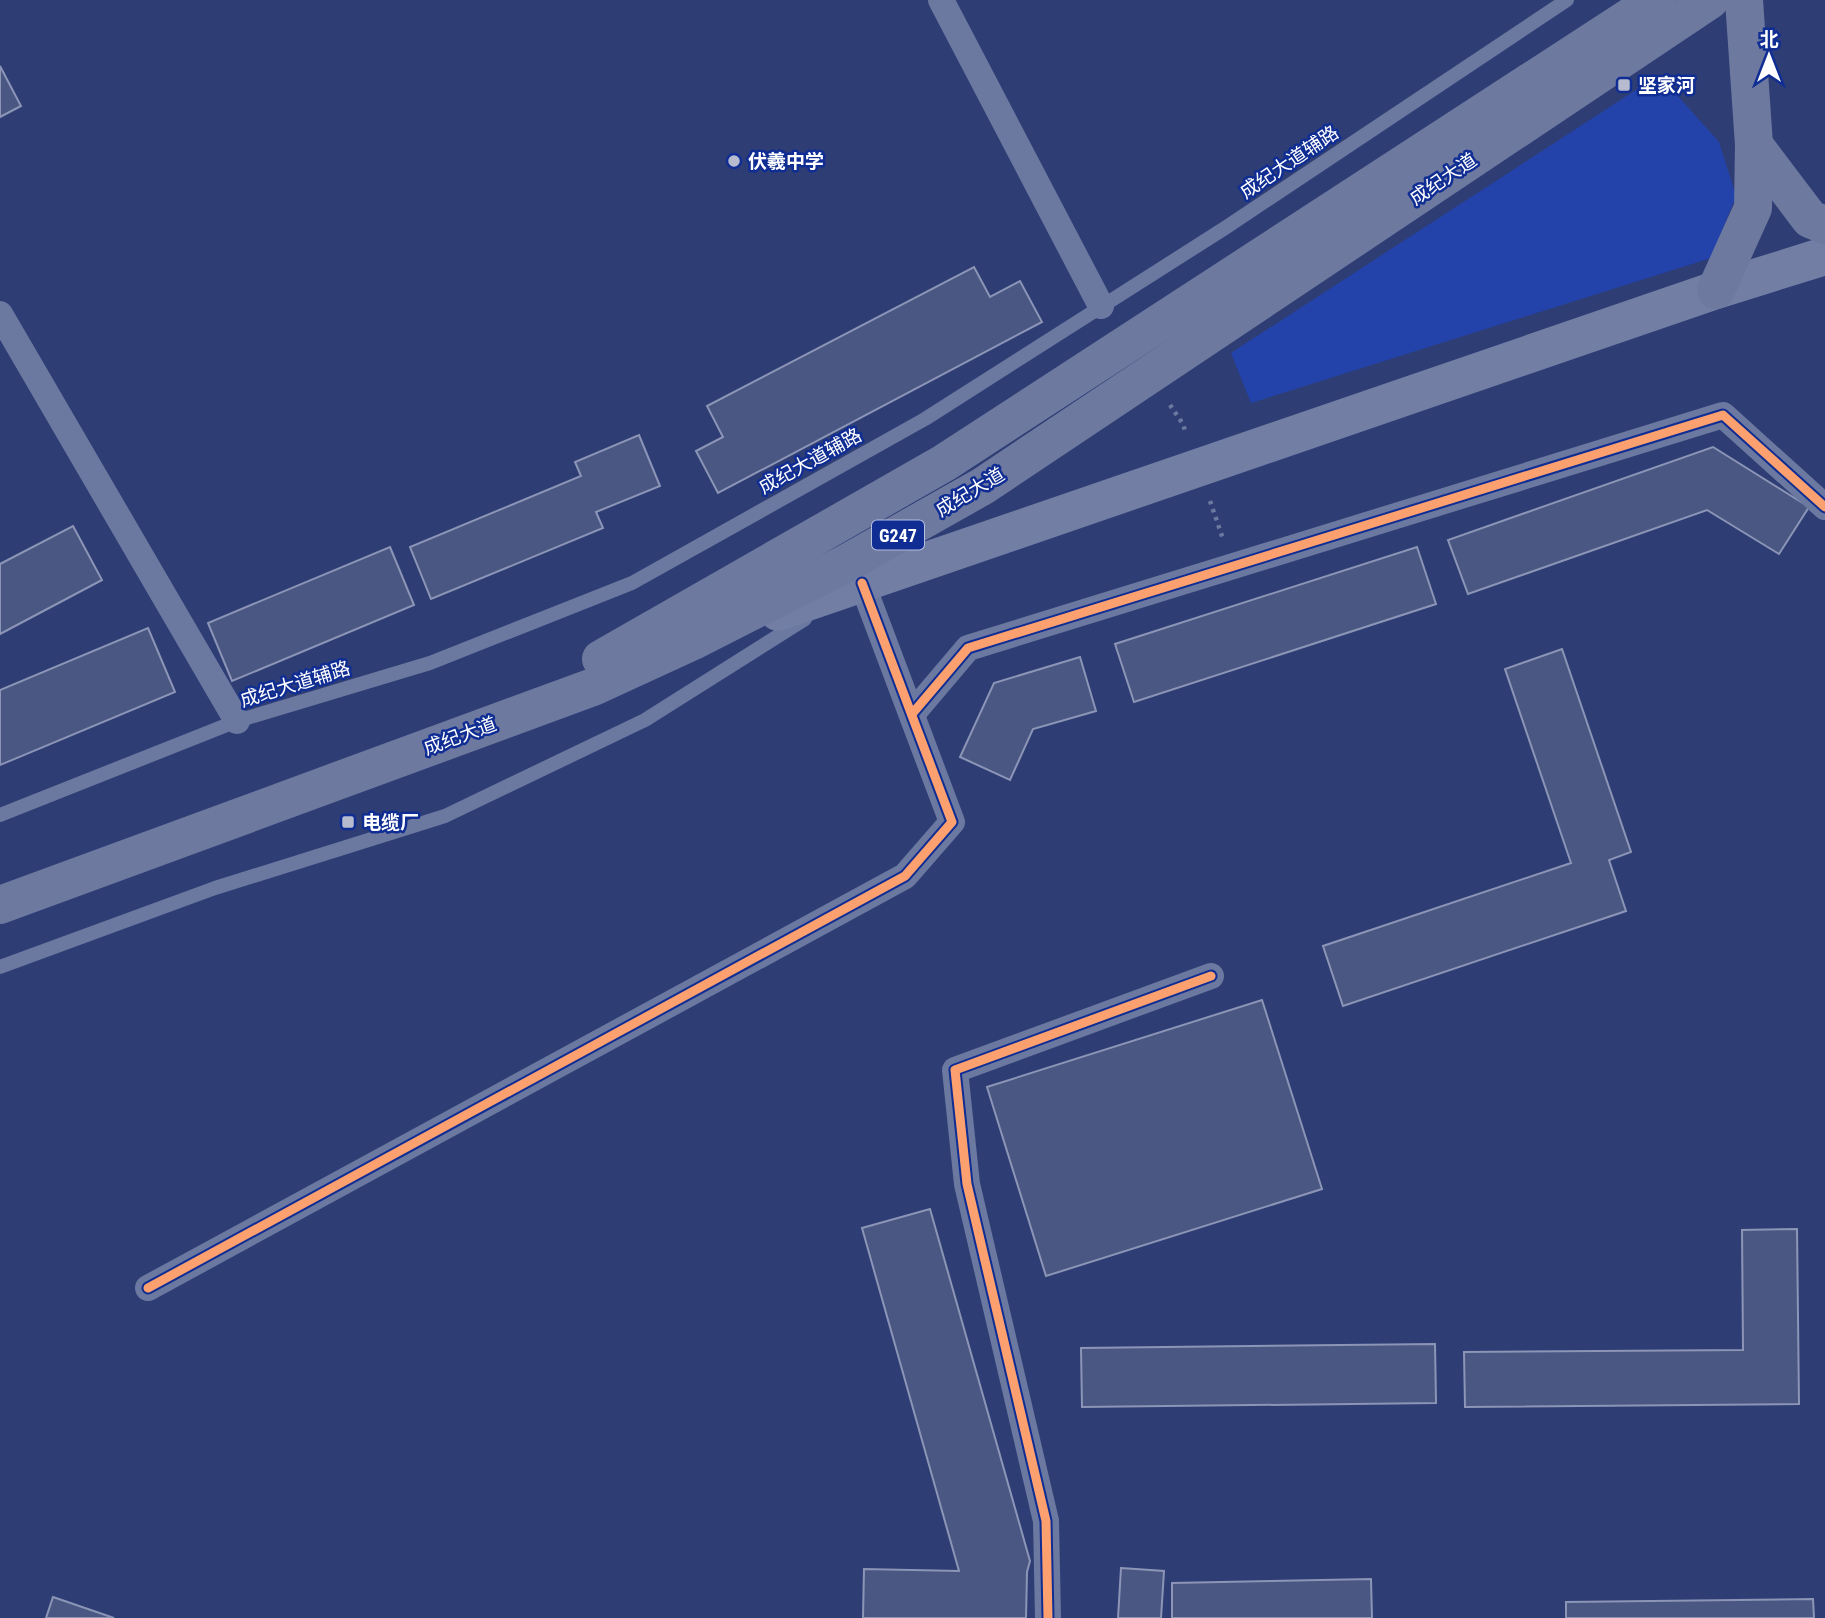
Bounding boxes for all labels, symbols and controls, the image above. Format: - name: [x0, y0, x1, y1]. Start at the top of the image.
- north arrow: [1734, 21, 1804, 91]
- text: 北: [1759, 28, 1779, 51]
- place label: 坚家河: [1638, 74, 1695, 97]
- marker: 坚家河: [1616, 77, 1632, 93]
- street label: 成纪大道辅路: [1235, 121, 1343, 203]
- street label: 成纪大道: [1405, 148, 1481, 210]
- place label: 伏羲中学: [748, 150, 824, 173]
- marker: 伏羲中学: [726, 153, 742, 169]
- street label: 成纪大道辅路: [755, 423, 865, 499]
- street label: 成纪大道: [931, 463, 1009, 521]
- road number: G247: [872, 520, 924, 550]
- street label: 成纪大道辅路: [237, 656, 353, 712]
- street label: 成纪大道: [420, 712, 500, 760]
- place label: 电缆厂: [362, 811, 419, 834]
- marker: 电缆厂: [340, 814, 356, 830]

